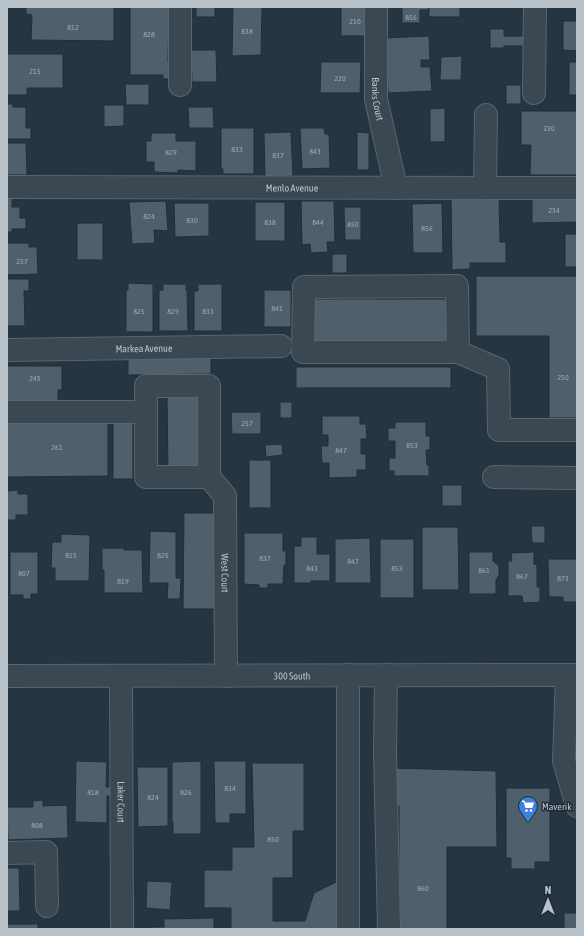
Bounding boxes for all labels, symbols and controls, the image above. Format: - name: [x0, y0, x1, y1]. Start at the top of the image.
- house number: 856: [405, 13, 417, 22]
- house number: 210: [349, 17, 361, 26]
- house number: 812: [67, 23, 79, 32]
- house number: 838: [241, 27, 253, 36]
- house number: 828: [143, 30, 155, 39]
- house number: 215: [29, 67, 41, 76]
- house number: 220: [334, 74, 346, 83]
- street label: Banks Court: [371, 77, 386, 121]
- house number: 230: [543, 124, 555, 133]
- house number: 833: [231, 145, 243, 154]
- house number: 843: [309, 147, 321, 156]
- house number: 829: [165, 148, 177, 157]
- house number: 837: [272, 151, 284, 160]
- street label: Menlo Avenue: [266, 182, 319, 193]
- house number: 234: [548, 206, 560, 215]
- house number: 824: [143, 212, 155, 221]
- house number: 830: [186, 216, 198, 225]
- house number: 838: [264, 218, 276, 227]
- house number: 844: [312, 218, 324, 227]
- house number: 850: [347, 220, 359, 229]
- house number: 856: [421, 224, 433, 233]
- house number: 237: [16, 257, 28, 266]
- house number: 841: [271, 304, 283, 313]
- house number: 825: [133, 307, 145, 316]
- house number: 829: [167, 307, 179, 316]
- house number: 833: [202, 307, 214, 316]
- street label: Markea Avenue: [115, 342, 173, 354]
- house number: 250: [557, 373, 569, 382]
- house number: 245: [29, 374, 41, 383]
- house number: 257: [241, 419, 253, 428]
- house number: 853: [406, 441, 418, 450]
- house number: 261: [51, 443, 63, 452]
- house number: 847: [335, 446, 347, 455]
- house number: 815: [65, 551, 77, 560]
- house number: 825: [157, 551, 169, 560]
- street label: West Court: [220, 554, 231, 593]
- house number: 837: [259, 554, 271, 563]
- house number: 847: [347, 557, 359, 566]
- house number: 843: [306, 564, 318, 573]
- house number: 853: [391, 564, 403, 573]
- house number: 861: [478, 566, 490, 575]
- house number: 807: [18, 569, 30, 578]
- house number: 867: [516, 572, 528, 581]
- house number: 873: [557, 574, 569, 583]
- house number: 819: [117, 577, 129, 586]
- street label: 300 South: [273, 670, 311, 681]
- street label: Laker Court: [116, 781, 127, 823]
- house number: 834: [224, 784, 236, 793]
- house number: 818: [87, 788, 99, 797]
- house number: 826: [180, 788, 192, 797]
- house number: 824: [147, 793, 159, 802]
- supermarket icon: Maverik: [517, 795, 539, 823]
- place label: Maverik: [542, 801, 572, 812]
- house number: 808: [31, 821, 43, 830]
- house number: 850: [267, 835, 279, 844]
- north arrow: [528, 880, 568, 920]
- house number: 860: [417, 884, 429, 893]
- text: N: [545, 884, 551, 896]

